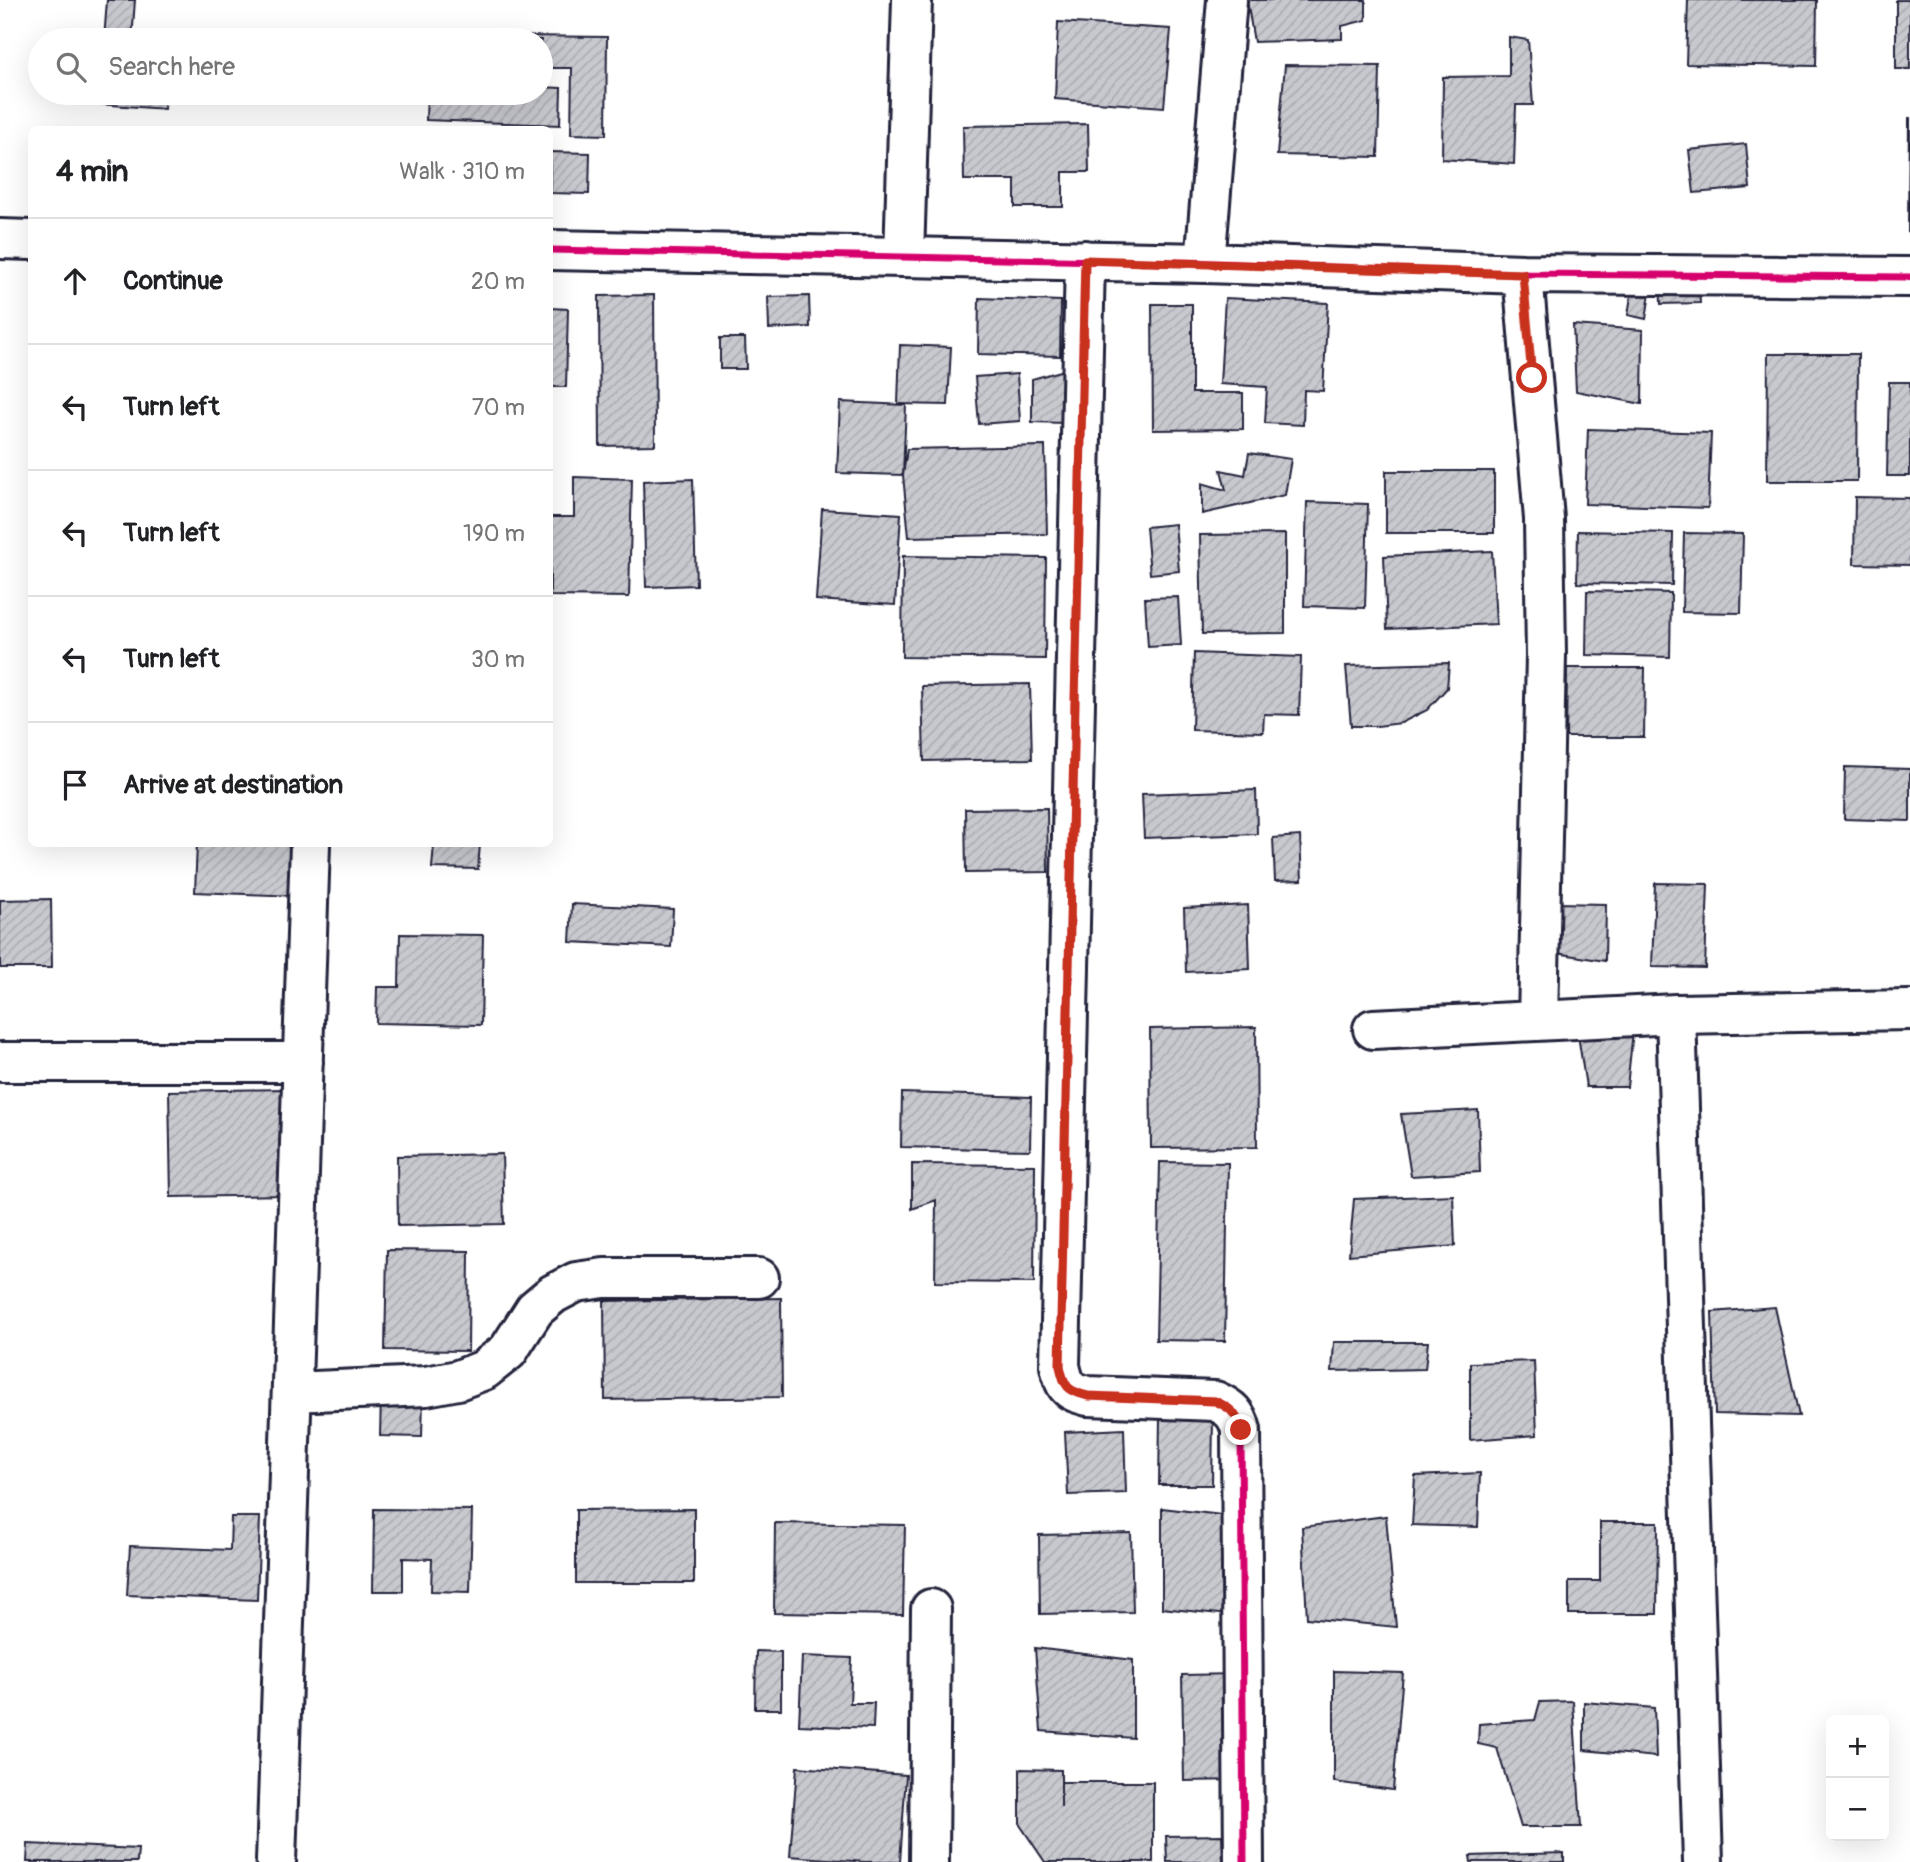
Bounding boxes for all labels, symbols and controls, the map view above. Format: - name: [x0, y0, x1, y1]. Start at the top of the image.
- search box: [28, 28, 553, 105]
- icon: search: [52, 48, 90, 86]
- text: Search here: [108, 51, 235, 83]
- text: 4 min: [56, 153, 129, 190]
- text: Walk · 310 m: [399, 157, 525, 186]
- icon: ahead: [56, 262, 94, 300]
- text: Continue: [123, 265, 223, 297]
- text: 20 m: [471, 267, 525, 296]
- route start: [1516, 362, 1547, 393]
- icon: left: [56, 388, 94, 426]
- text: Turn left: [123, 391, 219, 423]
- text: 70 m: [472, 393, 525, 422]
- icon: left: [56, 514, 94, 552]
- text: Turn left: [123, 517, 219, 549]
- text: 190 m: [463, 519, 525, 548]
- icon: left: [56, 640, 94, 678]
- text: Turn left: [123, 643, 219, 675]
- text: 30 m: [471, 645, 525, 674]
- icon: arrive: [56, 766, 94, 804]
- text: Arrive at destination: [123, 769, 343, 801]
- route end: [1225, 1414, 1256, 1445]
- map controls: [1826, 1715, 1889, 1841]
- button: +: [1826, 1715, 1889, 1778]
- button: −: [1826, 1778, 1889, 1841]

